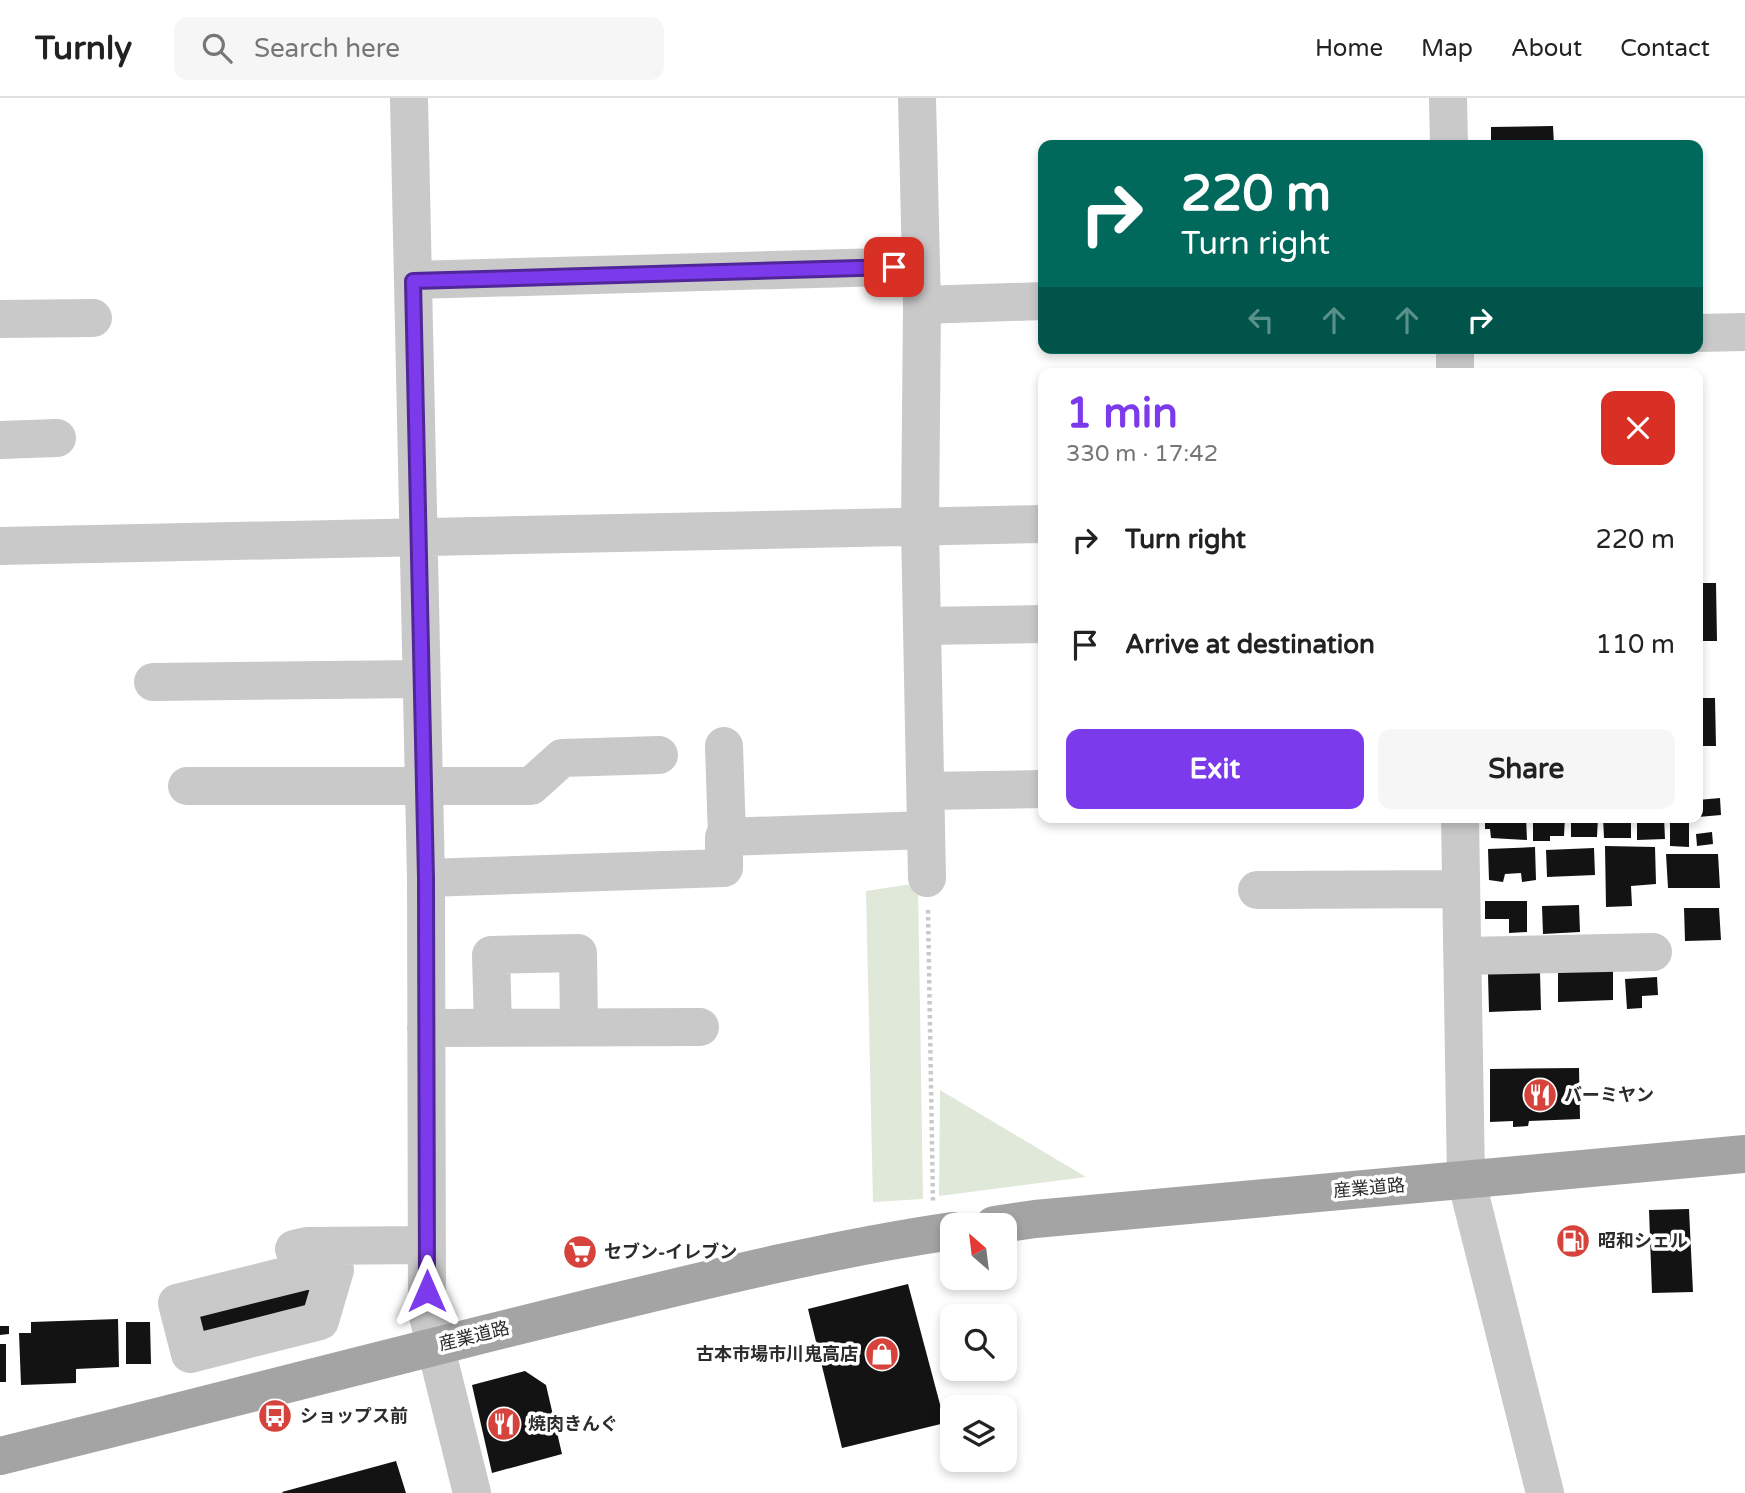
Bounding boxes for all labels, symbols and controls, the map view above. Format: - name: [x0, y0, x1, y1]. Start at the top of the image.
- search box: [174, 17, 664, 80]
- text: Turnly: [35, 29, 132, 68]
- icon: search: [198, 29, 236, 67]
- text: Search here: [254, 33, 400, 64]
- text: Home: [1315, 34, 1383, 63]
- text: Map: [1421, 34, 1473, 63]
- text: About: [1511, 34, 1582, 63]
- text: Contact: [1620, 34, 1710, 63]
- text: 220 m: [1181, 165, 1331, 224]
- icon: right: [1066, 168, 1157, 259]
- text: Turn right: [1181, 225, 1330, 263]
- pin: [864, 237, 924, 297]
- icon: arrive: [875, 248, 913, 286]
- icon: left: [1242, 301, 1280, 339]
- icon: ahead: [1315, 301, 1353, 339]
- icon: ahead: [1388, 301, 1426, 339]
- icon: right: [1461, 301, 1499, 339]
- text: 1 min: [1066, 388, 1178, 439]
- button: close: [1601, 391, 1675, 465]
- text: 330 m · 17:42: [1066, 440, 1218, 468]
- icon: right: [1066, 521, 1104, 559]
- text: Turn right: [1125, 524, 1246, 555]
- text: 220 m: [1595, 524, 1675, 555]
- icon: arrive: [1066, 626, 1104, 664]
- text: Arrive at destination: [1125, 629, 1375, 660]
- text: 110 m: [1595, 629, 1675, 660]
- button: Exit: [1066, 729, 1364, 809]
- button: Share: [1378, 729, 1675, 809]
- restaurant icon: バーミヤン: [1521, 1076, 1559, 1114]
- place label: バーミヤン: [1564, 1084, 1654, 1106]
- street label: 産業道路: [1332, 1174, 1406, 1202]
- north arrow: [940, 1213, 1017, 1290]
- map controls: [940, 1213, 1017, 1472]
- fuel station icon: 昭和シェル: [1554, 1222, 1592, 1260]
- place label: 昭和シェル: [1598, 1230, 1688, 1252]
- supermarket icon: セブン-イレブン: [561, 1233, 599, 1271]
- place label: セブン-イレブン: [604, 1241, 737, 1263]
- position arrow: [390, 1254, 464, 1328]
- button: search: [940, 1304, 1017, 1381]
- street label: 産業道路: [436, 1317, 512, 1355]
- shop icon: 古本市場市川鬼高店: [863, 1335, 901, 1373]
- place label: 古本市場市川鬼高店: [696, 1343, 858, 1365]
- button: layers: [940, 1395, 1017, 1472]
- bus stop icon: ショップス前: [256, 1397, 294, 1435]
- place label: ショップス前: [300, 1405, 408, 1427]
- restaurant icon: 焼肉きんぐ: [485, 1405, 523, 1443]
- place label: 焼肉きんぐ: [528, 1413, 618, 1435]

